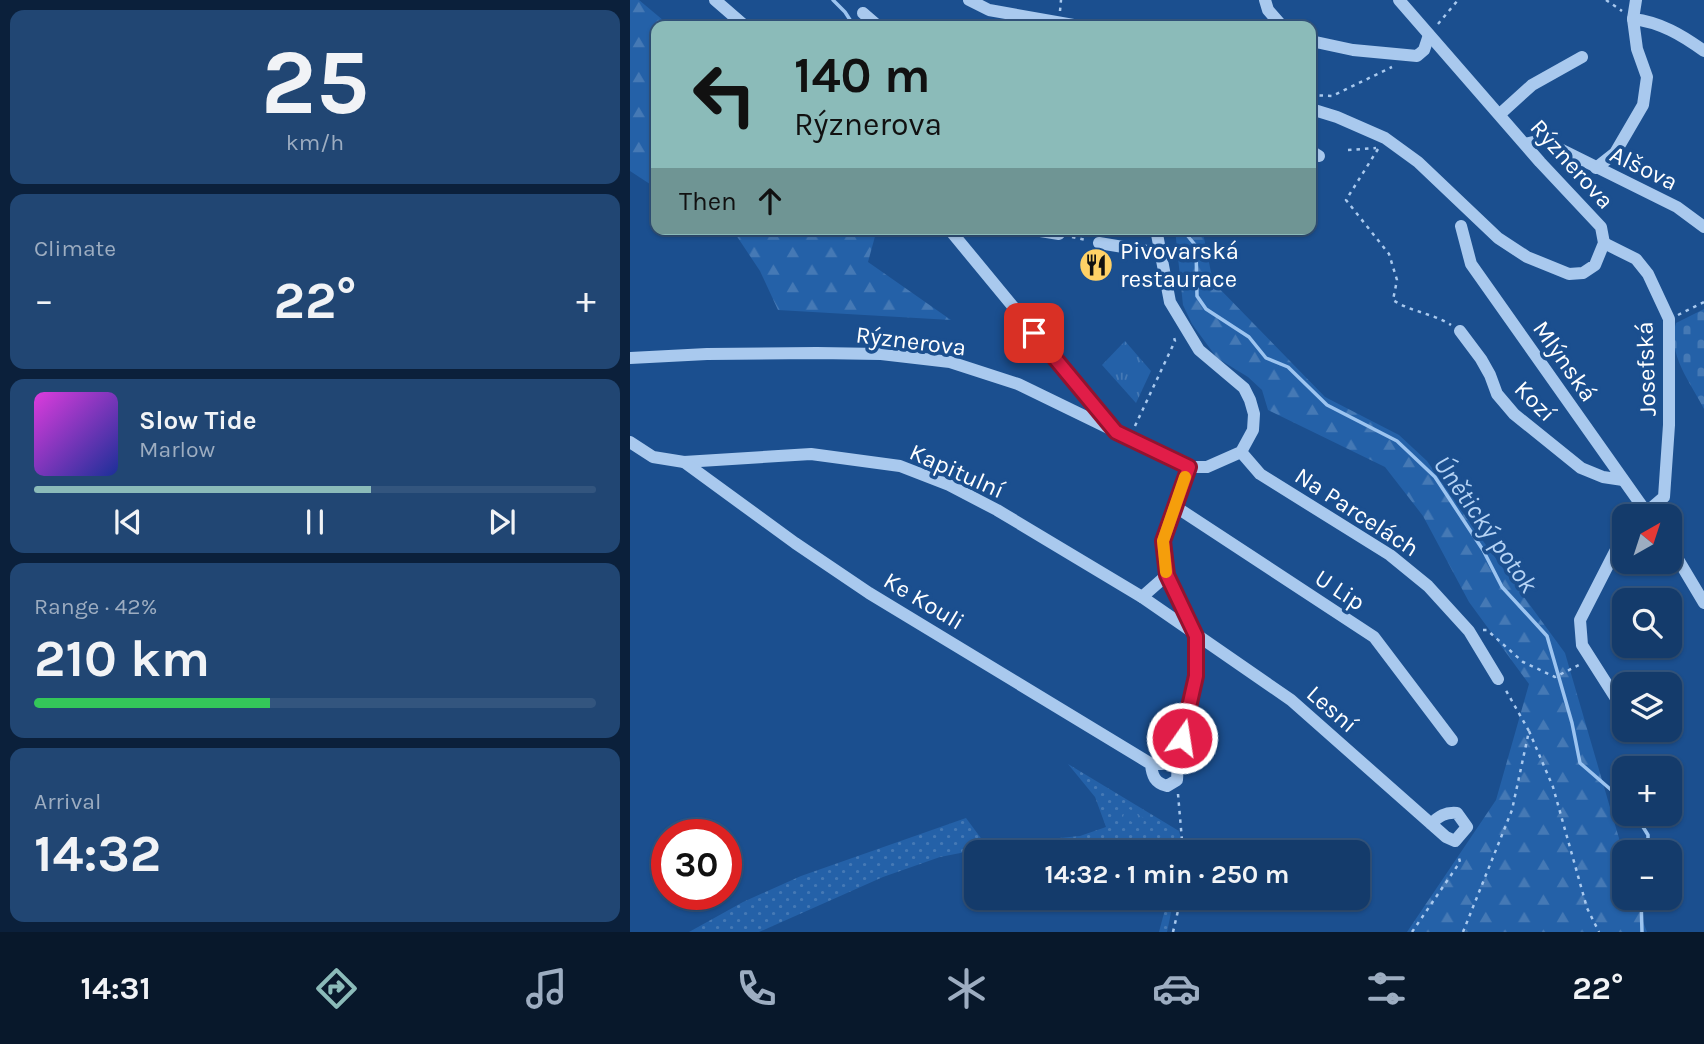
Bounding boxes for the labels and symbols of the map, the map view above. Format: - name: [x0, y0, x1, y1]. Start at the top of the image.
- street label: Rýznerova: [1524, 113, 1620, 215]
- street label: Alšova: [1606, 140, 1682, 196]
- place label: Pivovarská restaurace: [1120, 237, 1239, 293]
- restaurant icon: Pivovarská restaurace: [1077, 246, 1115, 284]
- pin: [1004, 303, 1064, 363]
- street label: Mlýnská: [1527, 315, 1603, 407]
- street label: Rýznerova: [854, 320, 968, 362]
- street label: Josefská: [1630, 321, 1662, 417]
- street label: Kozí: [1509, 375, 1562, 428]
- street label: Kapitulní: [905, 438, 1010, 505]
- water label: Únětický potok: [1427, 450, 1545, 600]
- street label: Na Parcelách: [1290, 462, 1424, 562]
- north arrow: [1612, 504, 1682, 574]
- street label: U Lip: [1310, 564, 1370, 616]
- street label: Ke Kouli: [879, 566, 969, 636]
- street label: Lesní: [1301, 679, 1364, 739]
- position arrow: [1145, 701, 1219, 775]
- speed limit sign: 30: [651, 819, 742, 910]

